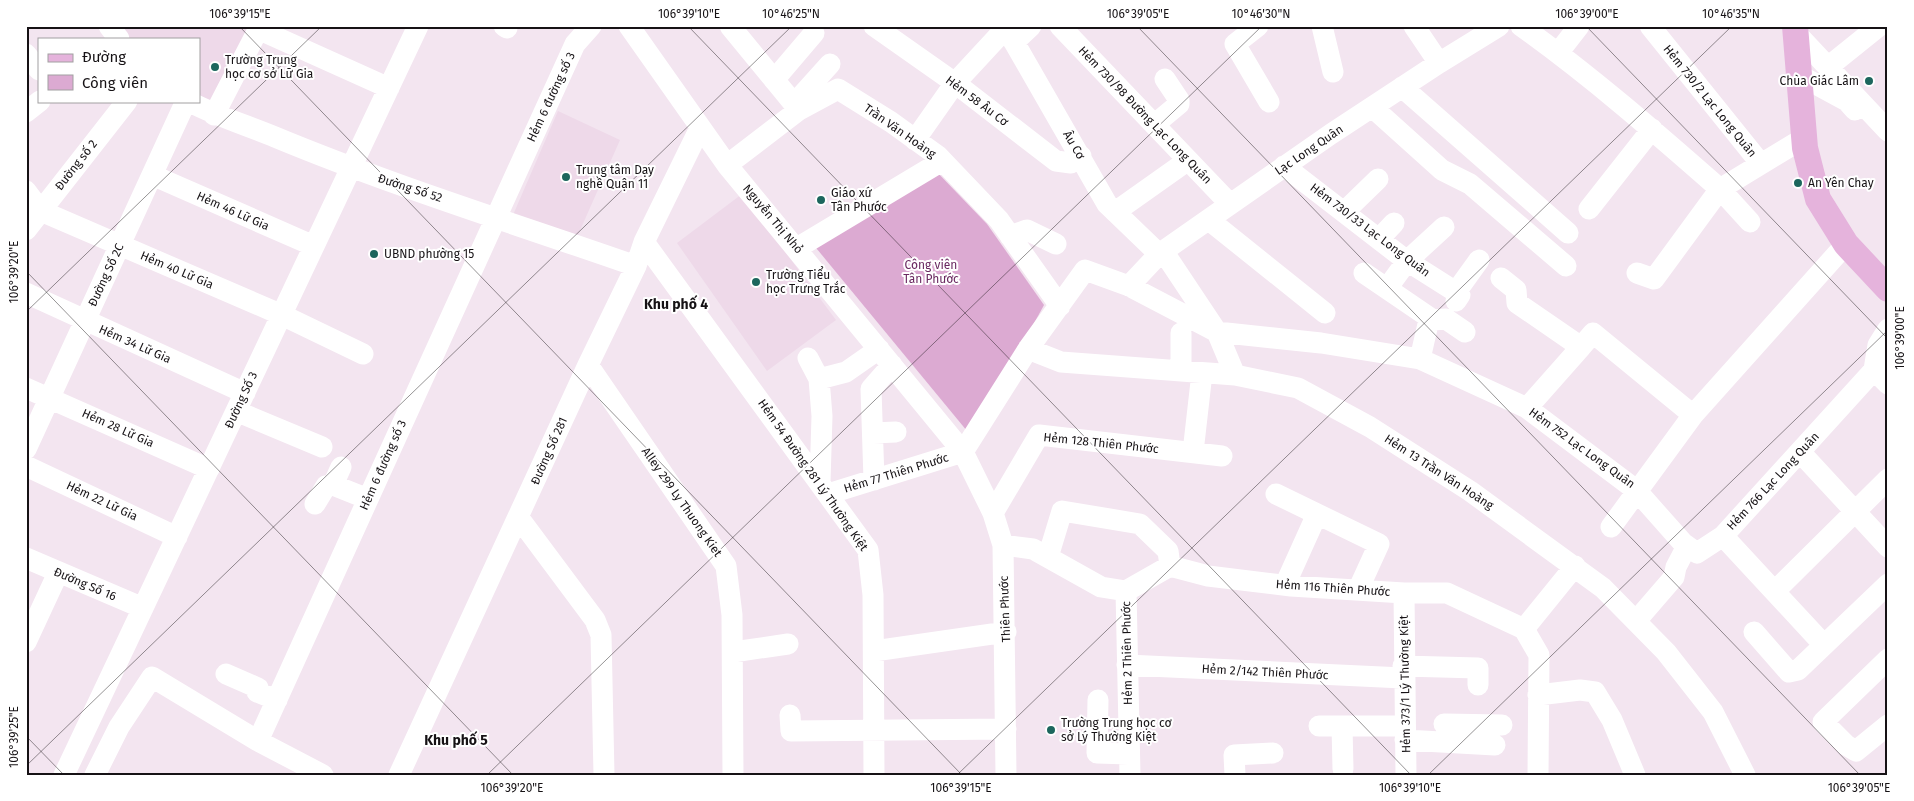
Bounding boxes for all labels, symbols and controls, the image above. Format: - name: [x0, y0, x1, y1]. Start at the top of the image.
- text: 106°39'15"E: [209, 7, 271, 21]
- text: 106°39'10"E: [658, 7, 720, 21]
- text: 10°46'25"N: [762, 7, 820, 21]
- text: 106°39'05"E: [1107, 7, 1169, 21]
- text: 10°46'30"N: [1232, 7, 1290, 21]
- text: 106°39'00"E: [1555, 7, 1619, 21]
- text: 10°46'35"N: [1702, 7, 1760, 21]
- legend: [38, 38, 200, 102]
- street label: Hẻm 730/2 Lạc Long Quân: [1660, 42, 1760, 160]
- street label: Hẻm 730/98 Đường Lạc Long Quân: [1075, 43, 1215, 187]
- text: Đường: [82, 48, 126, 66]
- street label: Hẻm 6 đường số 3: [523, 50, 578, 144]
- place label: Trường Trung học cơ sở Lữ Gia: [225, 53, 313, 81]
- marker: Trường Trung học cơ sở Lữ Gia: [209, 61, 221, 73]
- street label: Hẻm 58 Âu Cơ: [943, 72, 1012, 130]
- text: Công viên: [82, 74, 148, 92]
- place label: Chùa Giác Lâm: [1780, 74, 1859, 88]
- marker: Chùa Giác Lâm: [1863, 75, 1875, 87]
- street label: Trần Văn Hoàng: [861, 100, 940, 161]
- street label: Lạc Long Quân: [1272, 122, 1346, 178]
- street label: Âu Cơ: [1060, 128, 1089, 163]
- street label: Đường số 2: [51, 136, 100, 193]
- place label: Trung tâm Dạy nghề Quận 11: [576, 163, 654, 191]
- street label: Đường Số 52: [376, 170, 444, 205]
- marker: Trung tâm Dạy nghề Quận 11: [560, 171, 572, 183]
- place label: An Yên Chay: [1808, 176, 1874, 190]
- marker: An Yên Chay: [1792, 177, 1804, 189]
- street label: Hẻm 730/33 Lạc Long Quân: [1307, 180, 1433, 280]
- street label: Nguyễn Thị Nhỏ: [740, 181, 807, 256]
- place label: Giáo xứ Tân Phước: [831, 186, 887, 214]
- street label: Hẻm 46 Lữ Gia: [195, 189, 271, 233]
- marker: Giáo xứ Tân Phước: [815, 194, 827, 206]
- text: 106°39'20"E: [7, 241, 21, 303]
- street label: Đường Số 2C: [84, 241, 127, 309]
- place label: UBND phường 15: [384, 247, 474, 261]
- street label: Hẻm 40 Lữ Gia: [138, 248, 216, 292]
- marker: UBND phường 15: [368, 248, 380, 260]
- park label: Công viên Tân Phước: [903, 258, 959, 286]
- place label: Trường Tiểu học Trưng Trắc: [766, 266, 846, 296]
- marker: Trường Tiểu học Trưng Trắc: [750, 276, 762, 288]
- district label: Khu phố 4: [644, 294, 708, 313]
- text: 106°39'00"E: [1893, 306, 1907, 370]
- street label: Hẻm 34 Lữ Gia: [97, 322, 173, 366]
- street label: Đường Số 3: [221, 369, 260, 431]
- street label: Hẻm 54 Đường 281 Lý Thường Kiệt: [755, 396, 871, 554]
- street label: Hẻm 752 Lạc Long Quân: [1526, 405, 1638, 491]
- street label: Hẻm 28 Lữ Gia: [80, 406, 156, 450]
- street label: Đường Số 281: [527, 415, 570, 487]
- street label: Hẻm 6 đường số 3: [356, 417, 409, 512]
- street label: Hẻm 766 Lạc Long Quân: [1724, 429, 1822, 533]
- street label: Hẻm 128 Thiên Phước: [1043, 430, 1160, 456]
- street label: Hẻm 13 Trần Văn Hoàng: [1382, 431, 1497, 513]
- street label: Alley 299 Ly Thuong Kiet: [639, 445, 725, 560]
- street label: Hẻm 77 Thiên Phước: [842, 450, 950, 496]
- street label: Hẻm 22 Lữ Gia: [64, 478, 140, 524]
- street label: Đường Số 16: [52, 564, 119, 603]
- street label: Thiên Phước: [997, 575, 1013, 643]
- street label: Hẻm 116 Thiên Phước: [1275, 577, 1391, 599]
- street label: Hẻm 2 Thiên Phước: [1119, 601, 1135, 705]
- street label: Hẻm 373/1 Lý Thường Kiệt: [1397, 614, 1413, 753]
- street label: Hẻm 2/142 Thiên Phước: [1201, 662, 1329, 682]
- text: 106°39'25"E: [7, 706, 21, 768]
- place label: Trường Trung học cơ sở Lý Thường Kiệt: [1061, 716, 1172, 744]
- marker: Trường Trung học cơ sở Lý Thường Kiệt: [1045, 724, 1057, 736]
- district label: Khu phố 5: [424, 730, 488, 749]
- text: 106°39'20"E: [481, 781, 543, 795]
- text: 106°39'15"E: [930, 781, 992, 795]
- text: 106°39'10"E: [1379, 781, 1441, 795]
- text: 106°39'05"E: [1828, 781, 1890, 795]

